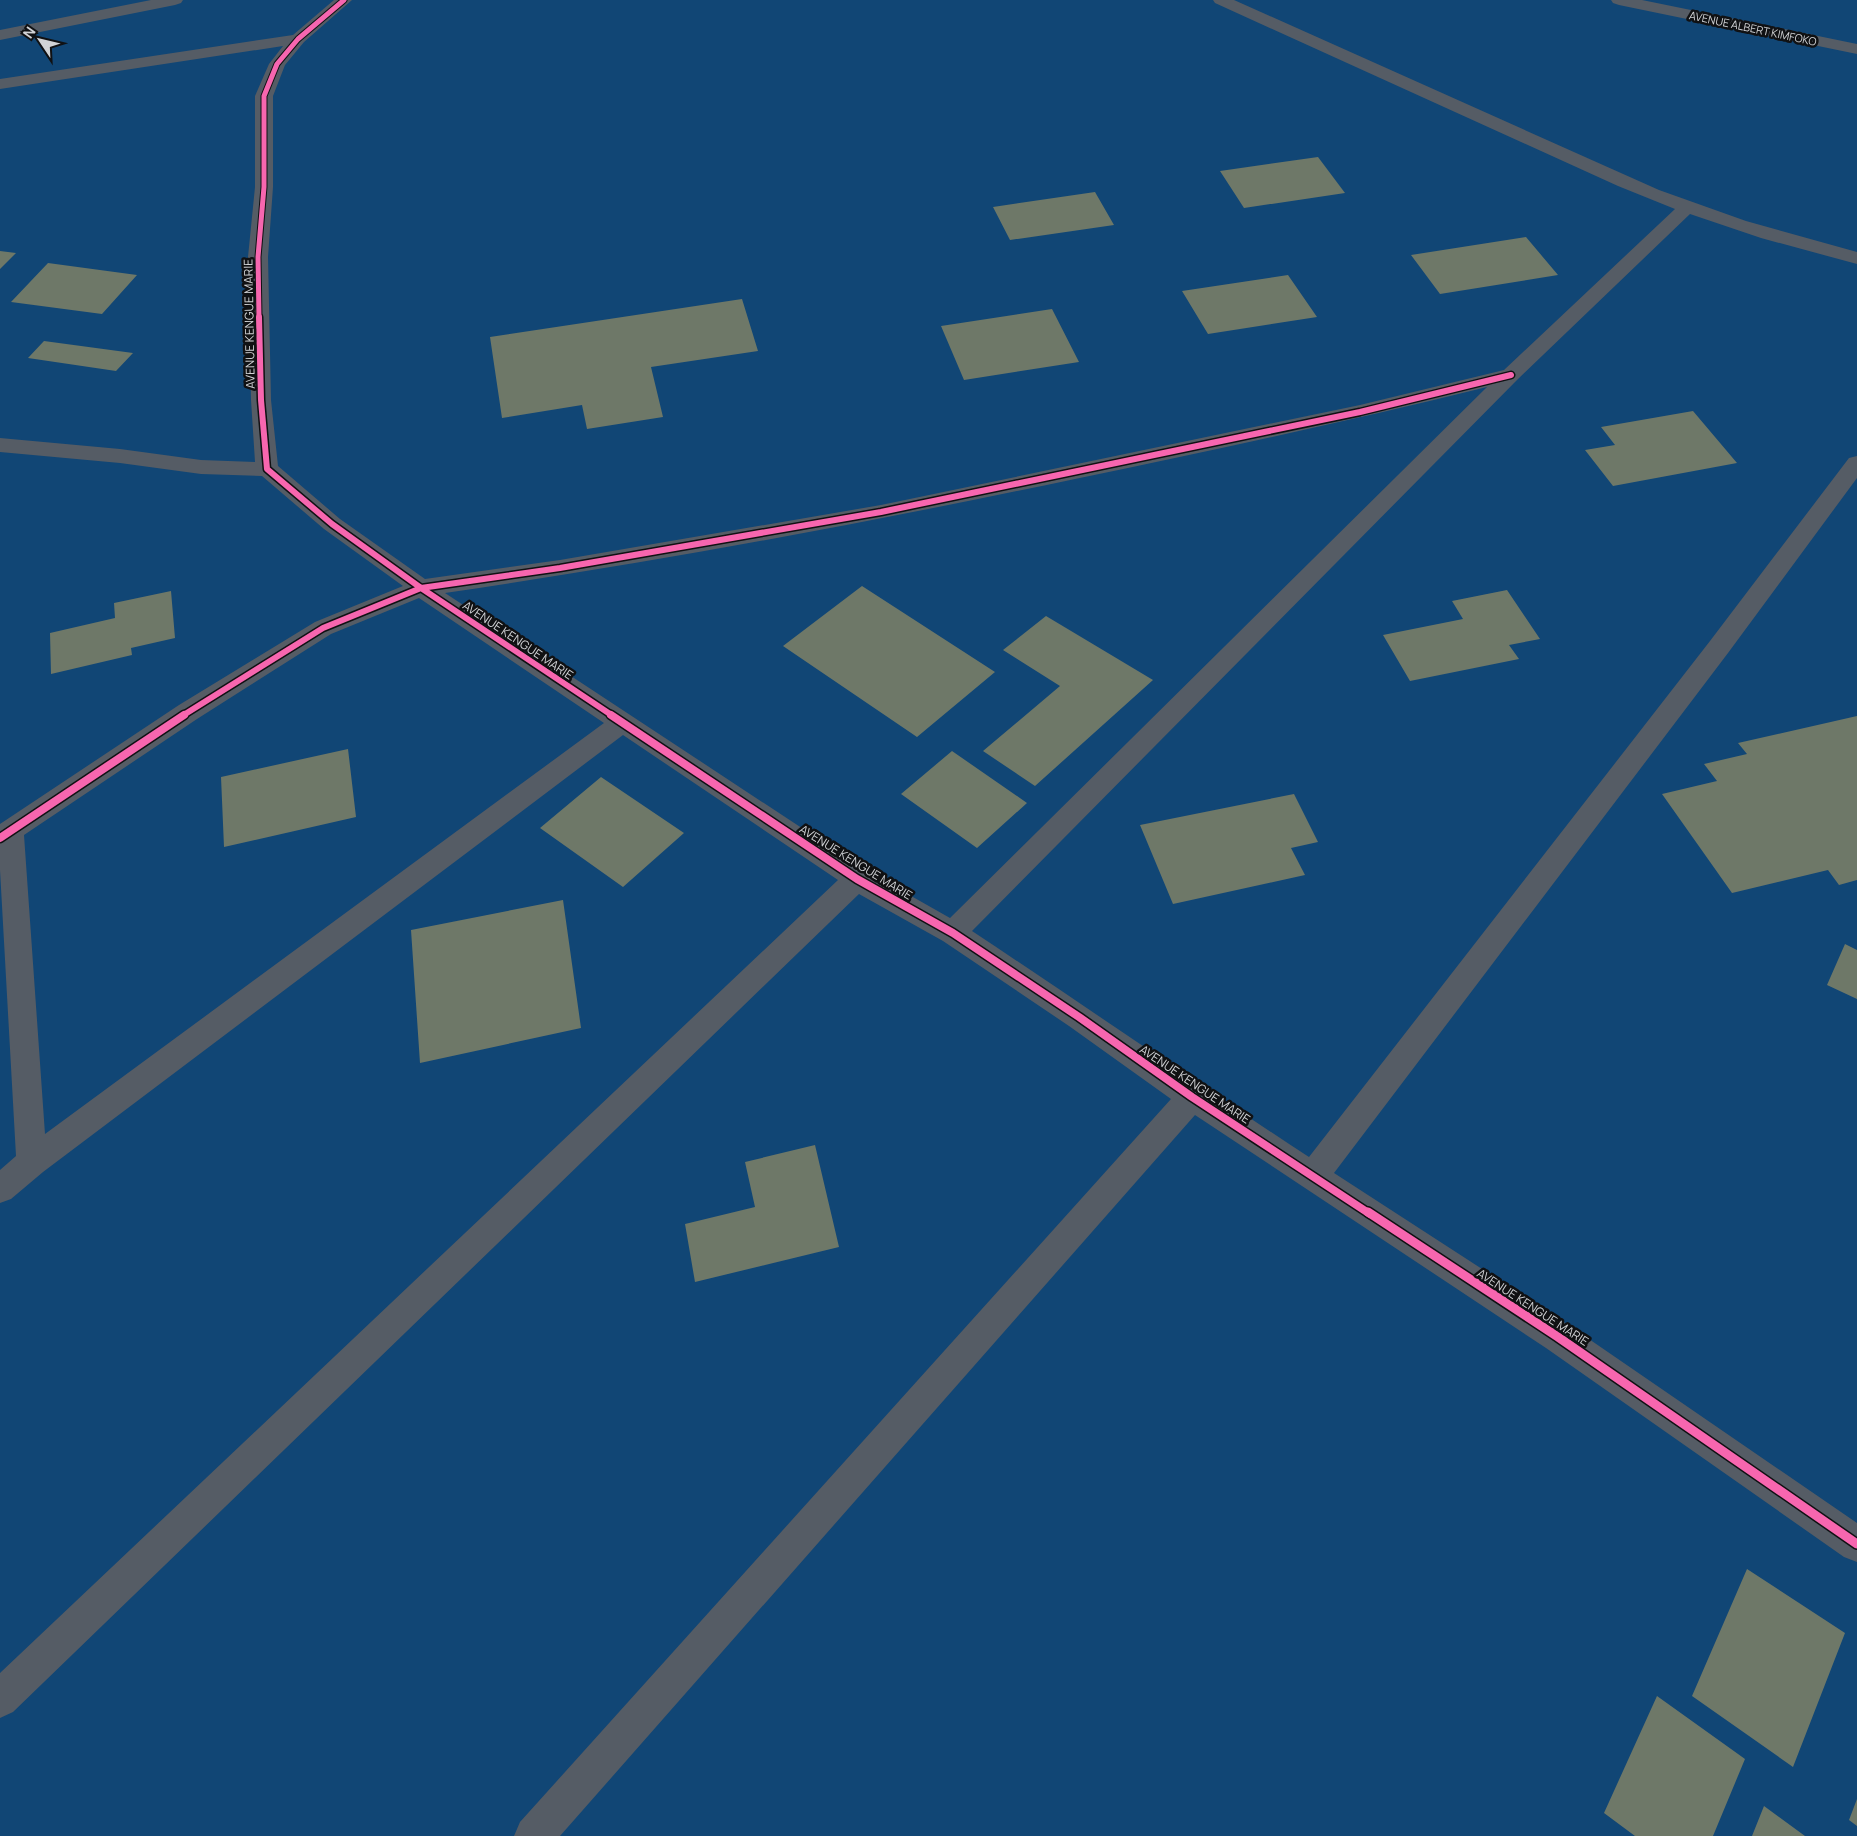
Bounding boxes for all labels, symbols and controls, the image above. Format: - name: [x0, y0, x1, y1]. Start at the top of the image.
- street label: AVENUE ALBERT KIMFOKO: [1688, 7, 1818, 49]
- north arrow: [15, 15, 65, 65]
- text: N: [18, 23, 40, 42]
- street label: AVENUE KENGUE MARIE: [239, 259, 259, 389]
- street label: AVENUE KENGUE MARIE: [459, 597, 577, 683]
- street label: AVENUE KENGUE MARIE: [796, 820, 916, 904]
- street label: AVENUE KENGUE MARIE: [1136, 1041, 1254, 1127]
- street label: AVENUE KENGUE MARIE: [1474, 1264, 1592, 1350]

